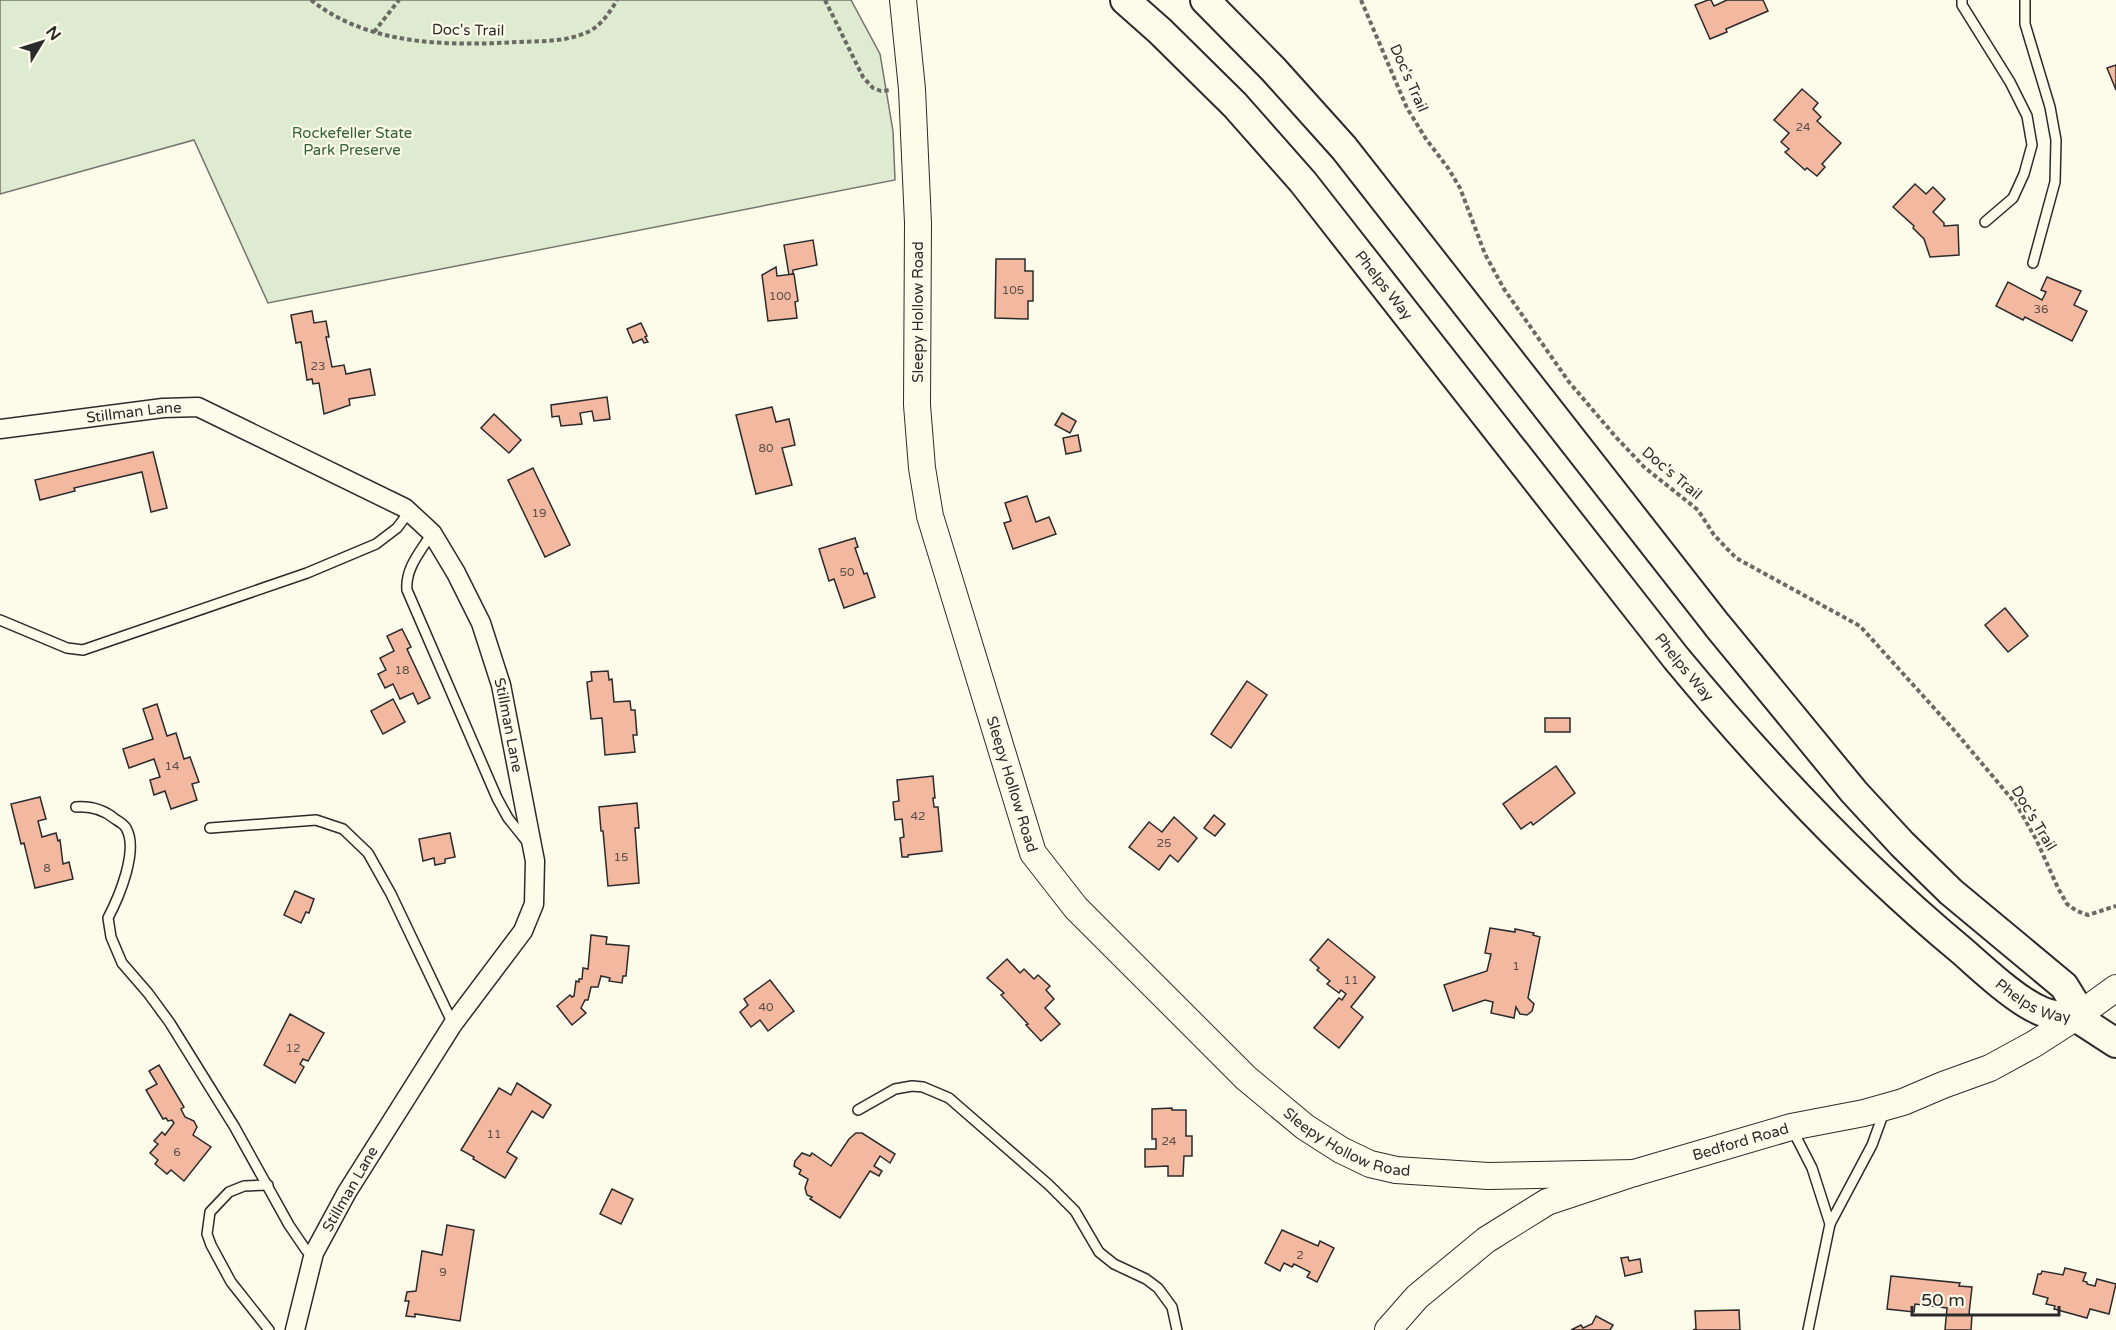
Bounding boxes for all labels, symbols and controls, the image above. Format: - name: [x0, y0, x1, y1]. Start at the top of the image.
- north arrow: [12, 12, 72, 72]
- street label: Doc's Trail: [432, 20, 504, 40]
- text: N: [41, 22, 65, 45]
- street label: Doc's Trail: [1386, 41, 1432, 115]
- house number: 24: [1795, 120, 1811, 134]
- park label: Rockefeller State Park Preserve: [292, 124, 412, 159]
- street label: Sleepy Hollow Road: [909, 241, 927, 383]
- street label: Phelps Way: [1351, 247, 1417, 323]
- house number: 105: [1002, 283, 1024, 297]
- house number: 100: [769, 289, 792, 303]
- house number: 36: [2033, 302, 2049, 316]
- house number: 23: [310, 359, 326, 373]
- street label: Stillman Lane: [85, 398, 182, 427]
- house number: 80: [758, 441, 774, 455]
- street label: Doc's Trail: [1638, 443, 1706, 503]
- house number: 19: [531, 506, 547, 520]
- house number: 50: [839, 565, 855, 579]
- street label: Phelps Way: [1651, 630, 1718, 705]
- house number: 18: [394, 663, 410, 677]
- street label: Stillman Lane: [490, 675, 527, 774]
- street label: Sleepy Hollow Road: [983, 714, 1041, 855]
- house number: 14: [164, 759, 180, 773]
- street label: Doc's Trail: [2008, 782, 2060, 854]
- house number: 42: [910, 809, 926, 823]
- house number: 25: [1156, 836, 1172, 850]
- house number: 15: [613, 850, 629, 864]
- house number: 8: [43, 861, 51, 875]
- house number: 1: [1512, 959, 1520, 973]
- house number: 11: [1343, 973, 1359, 987]
- street label: Phelps Way: [1992, 975, 2071, 1026]
- house number: 40: [758, 1000, 774, 1014]
- house number: 12: [285, 1041, 301, 1055]
- street label: Sleepy Hollow Road: [1280, 1104, 1411, 1180]
- street label: Bedford Road: [1690, 1119, 1791, 1164]
- house number: 11: [486, 1127, 502, 1141]
- house number: 24: [1161, 1134, 1177, 1148]
- street label: Stillman Lane: [318, 1143, 382, 1235]
- house number: 6: [173, 1145, 181, 1159]
- house number: 2: [1296, 1248, 1304, 1262]
- house number: 9: [439, 1265, 447, 1279]
- scale bar: [1912, 1279, 2059, 1317]
- text: 50 m: [1921, 1289, 1965, 1311]

